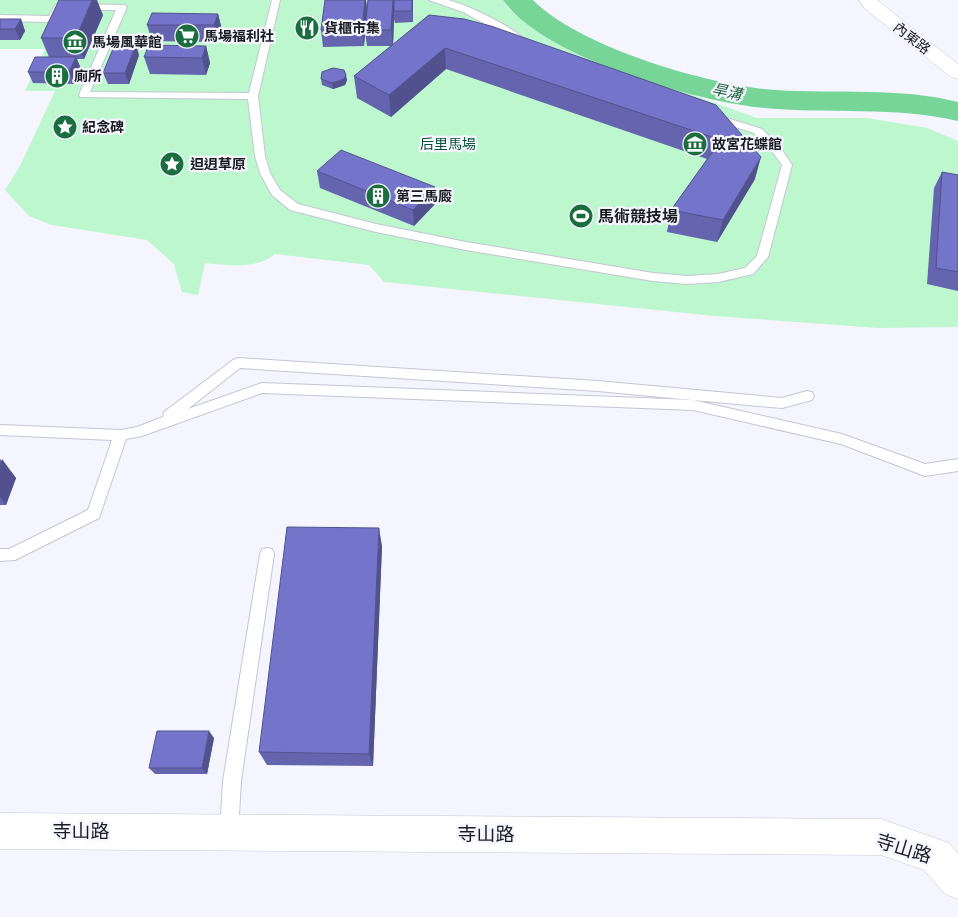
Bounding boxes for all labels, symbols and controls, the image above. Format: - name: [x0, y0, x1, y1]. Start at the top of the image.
- restaurant icon: 貨櫃市集: [294, 15, 320, 41]
- street label: 內東路: [891, 19, 933, 57]
- place label: 貨櫃市集: [324, 20, 380, 36]
- supermarket icon: 馬場福利社: [174, 23, 200, 49]
- place label: 馬場福利社: [204, 28, 274, 44]
- museum icon: 馬場風華館: [62, 29, 88, 55]
- place label: 馬場風華館: [92, 34, 162, 50]
- building icon: 廁所: [44, 63, 70, 89]
- place label: 廁所: [74, 68, 102, 84]
- water label: 旱溝: [710, 80, 745, 104]
- place icon: 紀念碑: [52, 114, 78, 140]
- place label: 紀念碑: [82, 119, 124, 135]
- museum icon: 故宮花蝶館: [682, 131, 708, 157]
- park label: 后里馬場: [420, 136, 476, 152]
- place label: 故宮花蝶館: [712, 136, 782, 152]
- place icon: 𨑨迌草原: [159, 151, 185, 177]
- place label: 𨑨迌草原: [190, 156, 246, 172]
- building icon: 第三馬廄: [365, 183, 391, 209]
- place label: 第三馬廄: [396, 188, 452, 204]
- sports icon: 馬術競技場: [568, 203, 594, 229]
- place label: 馬術競技場: [598, 207, 678, 226]
- street label: 寺山路: [52, 820, 110, 843]
- street label: 寺山路: [457, 823, 515, 846]
- street label: 寺山路: [873, 829, 934, 868]

